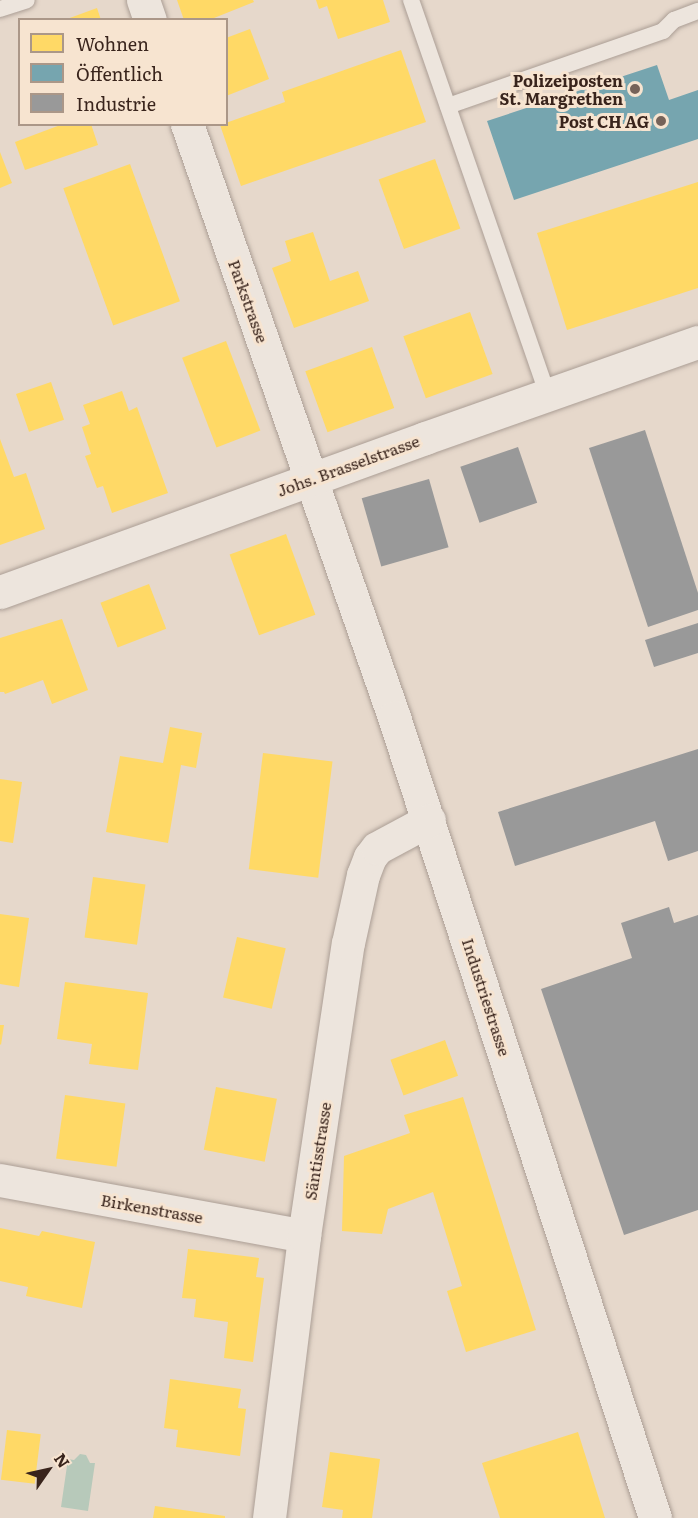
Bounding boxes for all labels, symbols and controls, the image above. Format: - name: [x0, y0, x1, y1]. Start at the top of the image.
- legend: [18, 18, 228, 126]
- text: Wohnen: [76, 30, 149, 57]
- text: Öffentlich: [76, 60, 163, 87]
- place label: Polizeiposten St. Margrethen: [499, 70, 623, 108]
- marker: Polizeiposten St. Margrethen: [628, 82, 642, 96]
- text: Industrie: [76, 90, 156, 117]
- place label: Post CH AG: [559, 111, 649, 131]
- marker: Post CH AG: [654, 114, 668, 128]
- street label: Parkstrasse: [225, 257, 273, 345]
- street label: Johs. Brasselstrasse: [274, 430, 422, 500]
- street label: Industriestrasse: [459, 936, 515, 1058]
- street label: Säntisstrasse: [300, 1101, 334, 1201]
- street label: Birkenstrasse: [99, 1190, 205, 1226]
- north arrow: [18, 1440, 78, 1500]
- text: N: [49, 1448, 77, 1472]

